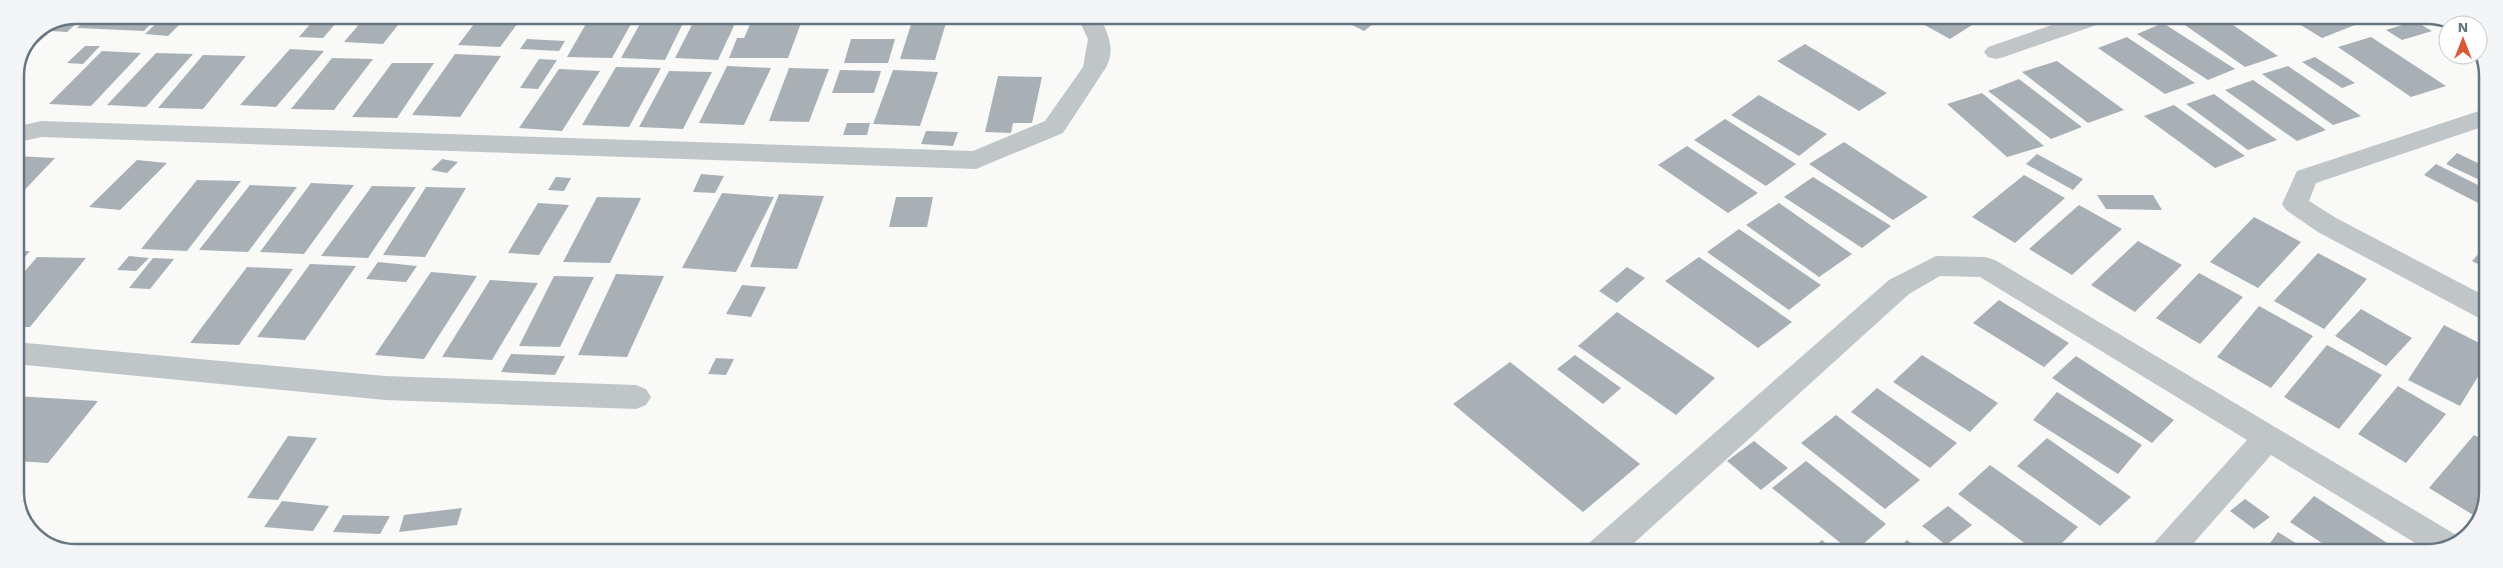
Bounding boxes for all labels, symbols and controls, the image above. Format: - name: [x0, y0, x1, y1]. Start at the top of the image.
- north arrow: [2438, 15, 2488, 65]
- text: N: [2458, 19, 2468, 35]

